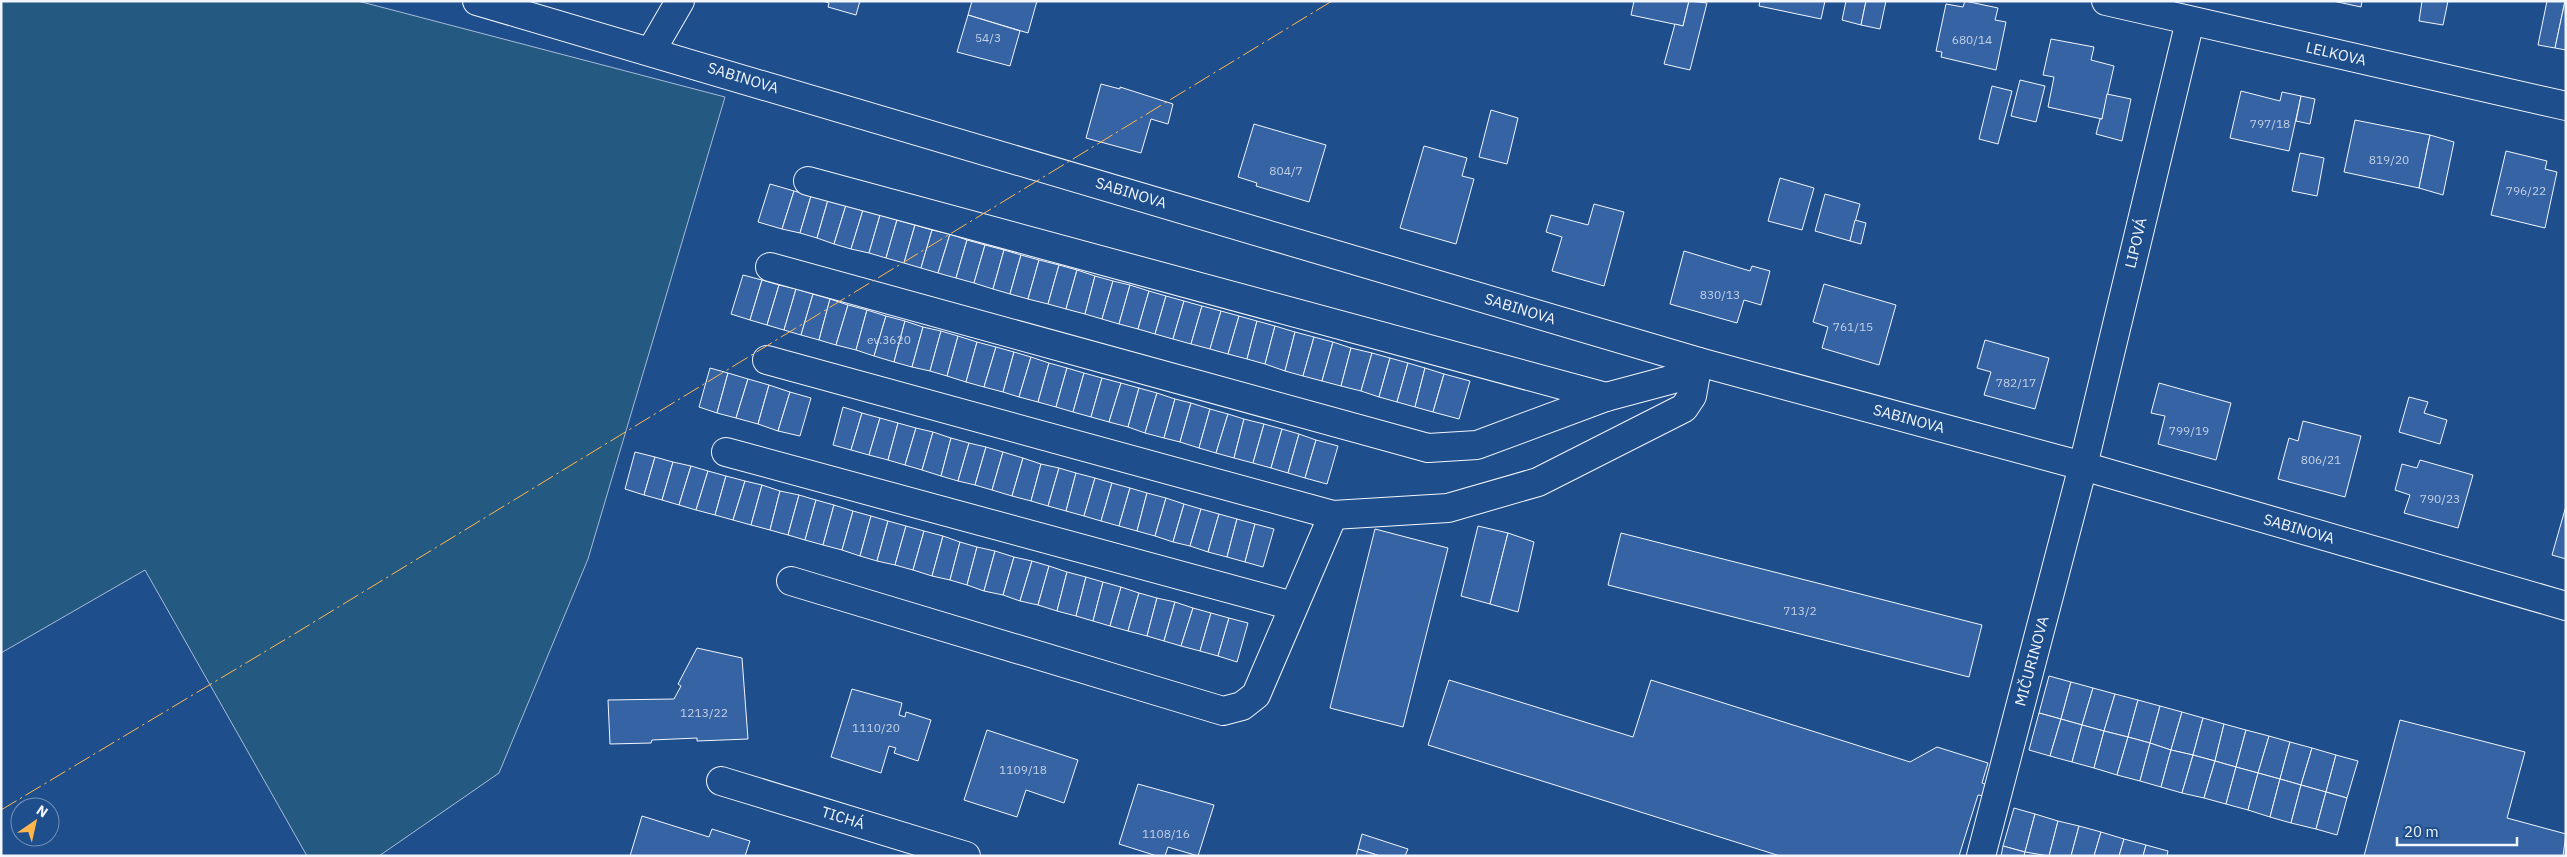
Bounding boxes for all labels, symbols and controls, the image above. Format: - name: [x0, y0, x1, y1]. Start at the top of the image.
- house number: 54/3: [975, 30, 1001, 45]
- house number: 680/14: [1952, 32, 1992, 47]
- street label: LELKOVA: [2304, 37, 2369, 70]
- street label: SABINOVA: [705, 58, 781, 97]
- house number: 797/18: [2250, 116, 2290, 131]
- house number: 819/20: [2369, 152, 2409, 167]
- house number: 804/7: [1269, 163, 1303, 178]
- street label: SABINOVA: [1093, 173, 1169, 212]
- house number: 796/22: [2506, 183, 2546, 198]
- street label: LIPOVÁ: [2120, 215, 2151, 270]
- house number: 830/13: [1700, 287, 1740, 302]
- street label: SABINOVA: [1482, 289, 1558, 328]
- house number: 761/15: [1833, 319, 1873, 334]
- house number: ev.3620: [867, 332, 911, 347]
- house number: 782/17: [1996, 375, 2036, 390]
- street label: SABINOVA: [1871, 400, 1947, 437]
- house number: 799/19: [2169, 423, 2209, 438]
- house number: 806/21: [2301, 452, 2341, 467]
- house number: 790/23: [2420, 491, 2460, 506]
- street label: SABINOVA: [2261, 509, 2337, 548]
- house number: 713/2: [1783, 603, 1817, 618]
- street label: MIČURINOVA: [2010, 613, 2053, 708]
- house number: 1213/22: [680, 705, 728, 720]
- house number: 1110/20: [852, 720, 900, 735]
- house number: 1109/18: [999, 762, 1047, 777]
- north arrow: [10, 797, 60, 847]
- text: N: [33, 801, 52, 822]
- street label: TICHÁ: [819, 802, 867, 833]
- scale bar: [2397, 814, 2517, 846]
- text: 20 m: [2404, 822, 2439, 841]
- house number: 1108/16: [1142, 826, 1190, 841]

